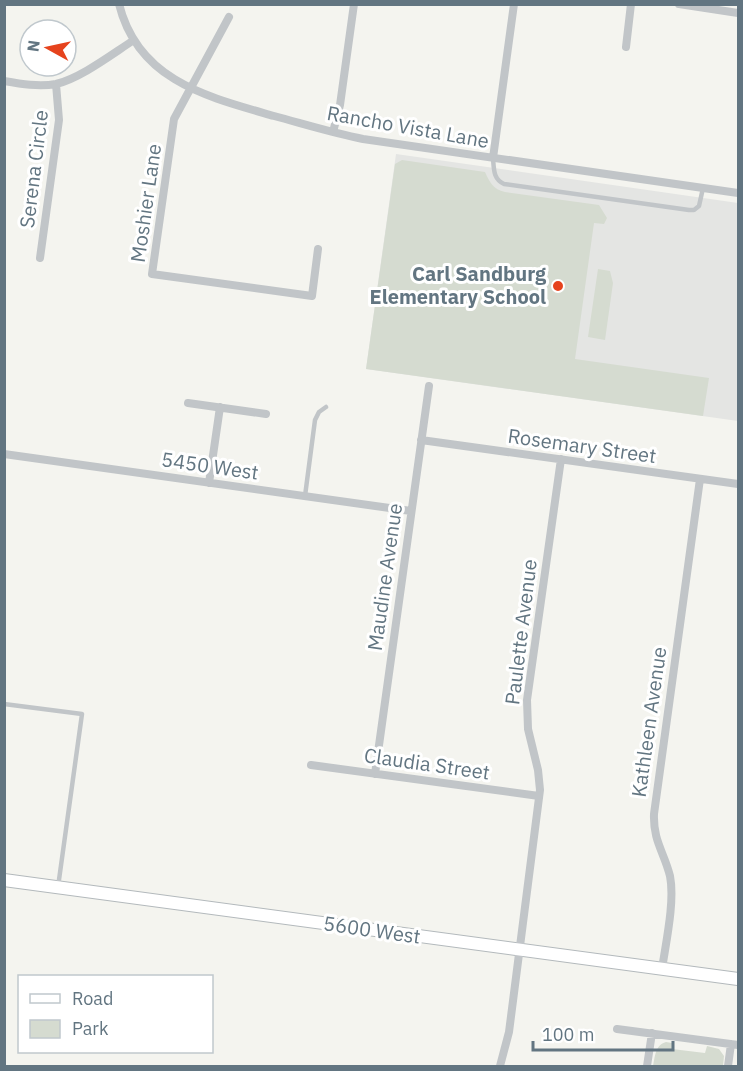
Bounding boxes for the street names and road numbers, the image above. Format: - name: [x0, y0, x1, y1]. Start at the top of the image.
- street label: Rancho Vista Lane: [325, 99, 491, 154]
- street label: Serena Circle: [13, 108, 54, 230]
- street label: Moshier Lane: [124, 142, 167, 264]
- street label: Rosemary Street: [506, 422, 658, 469]
- street label: 5450 West: [160, 445, 260, 486]
- street label: Maudine Avenue: [361, 501, 408, 652]
- street label: Paulette Avenue: [498, 558, 543, 706]
- street label: Kathleen Avenue: [625, 645, 672, 799]
- street label: Claudia Street: [362, 741, 492, 786]
- street label: 5600 West: [322, 909, 422, 950]

